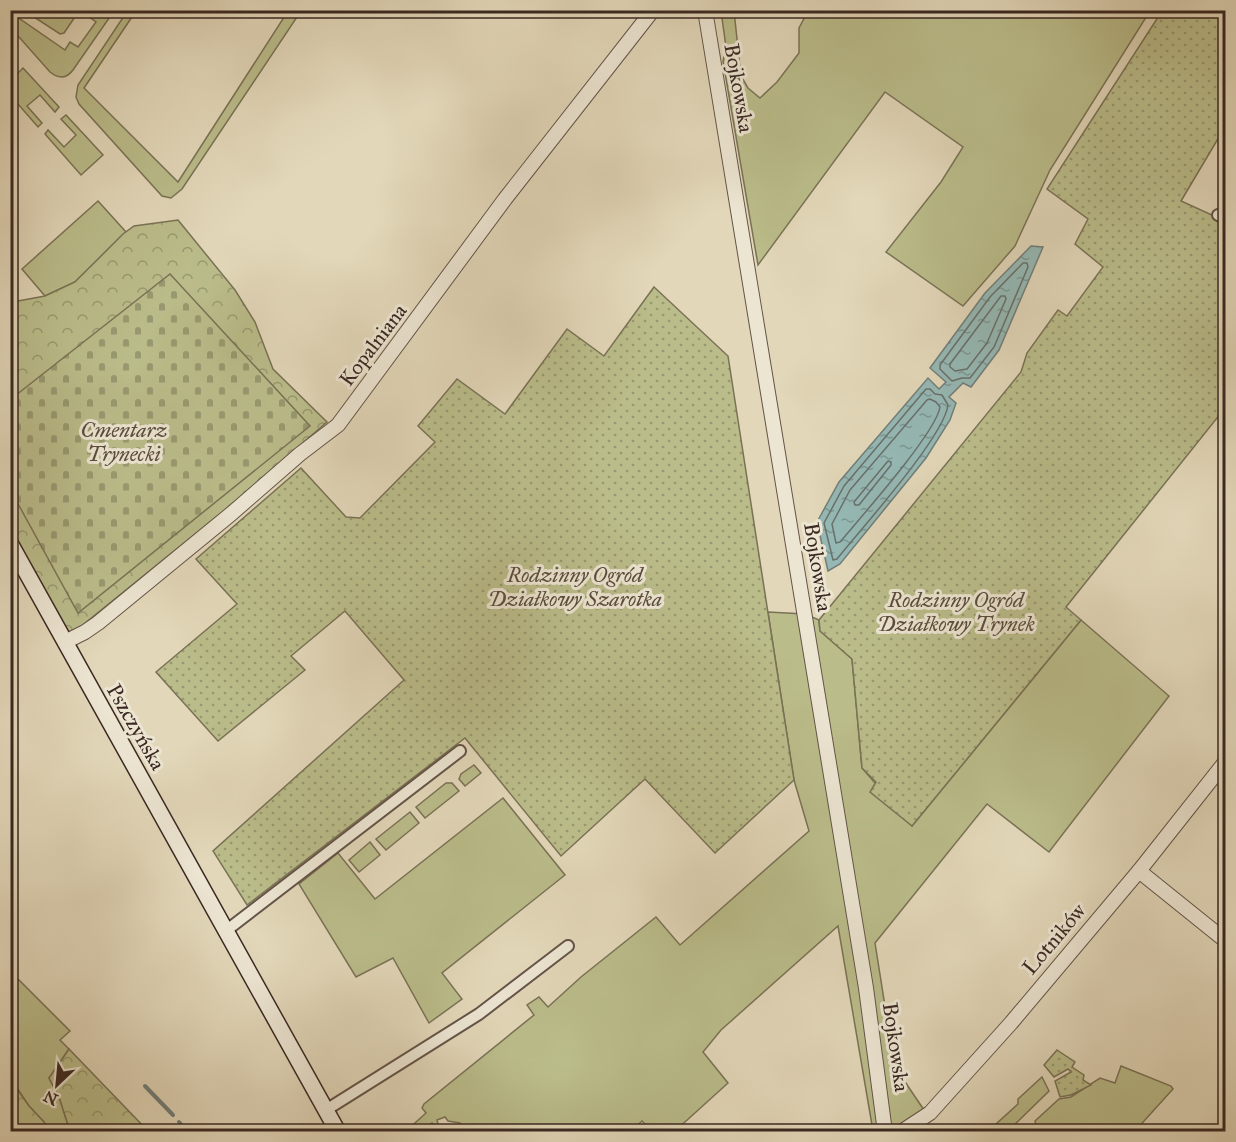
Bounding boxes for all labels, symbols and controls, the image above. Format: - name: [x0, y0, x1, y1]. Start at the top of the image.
- street label: Bojkowska: [718, 42, 760, 135]
- street label: Kopalniana: [334, 298, 413, 391]
- park label: Cmentarz Trynecki: [81, 417, 167, 467]
- street label: Bojkowska: [798, 521, 838, 614]
- park label: Rodzinny Ogród Działkowy Szarotka: [488, 562, 662, 612]
- park label: Rodzinny Ogród Działkowy Trynek: [877, 587, 1035, 637]
- street label: Pszczyńska: [101, 679, 171, 775]
- street label: Lotników: [1017, 898, 1091, 980]
- street label: Bojkowska: [877, 1001, 915, 1093]
- north arrow: [27, 1055, 87, 1115]
- text: N: [40, 1086, 61, 1110]

